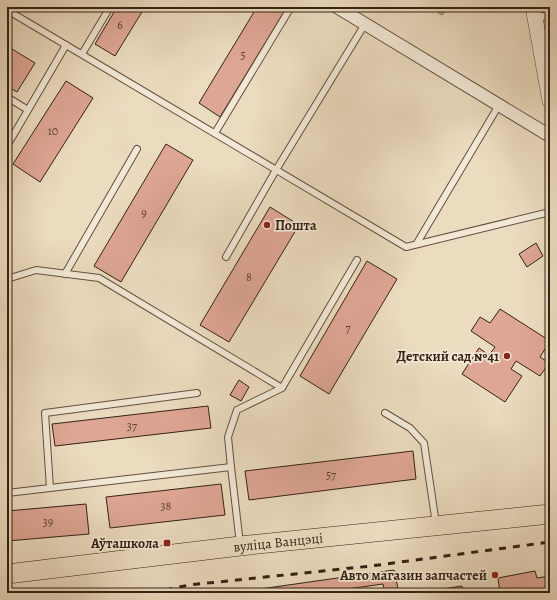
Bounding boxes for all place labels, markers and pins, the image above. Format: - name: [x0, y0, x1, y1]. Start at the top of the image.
- place label: Пошта: [275, 216, 317, 235]
- marker: Пошта: [262, 220, 272, 230]
- place label: Детский сад №41: [396, 347, 499, 366]
- marker: Детский сад №41: [502, 351, 512, 361]
- place label: Аўташкола: [90, 534, 159, 553]
- marker: Аўташкола: [162, 538, 172, 548]
- place label: Авто магазин запчастей: [339, 566, 487, 585]
- marker: Авто магазин запчастей: [490, 570, 500, 580]

